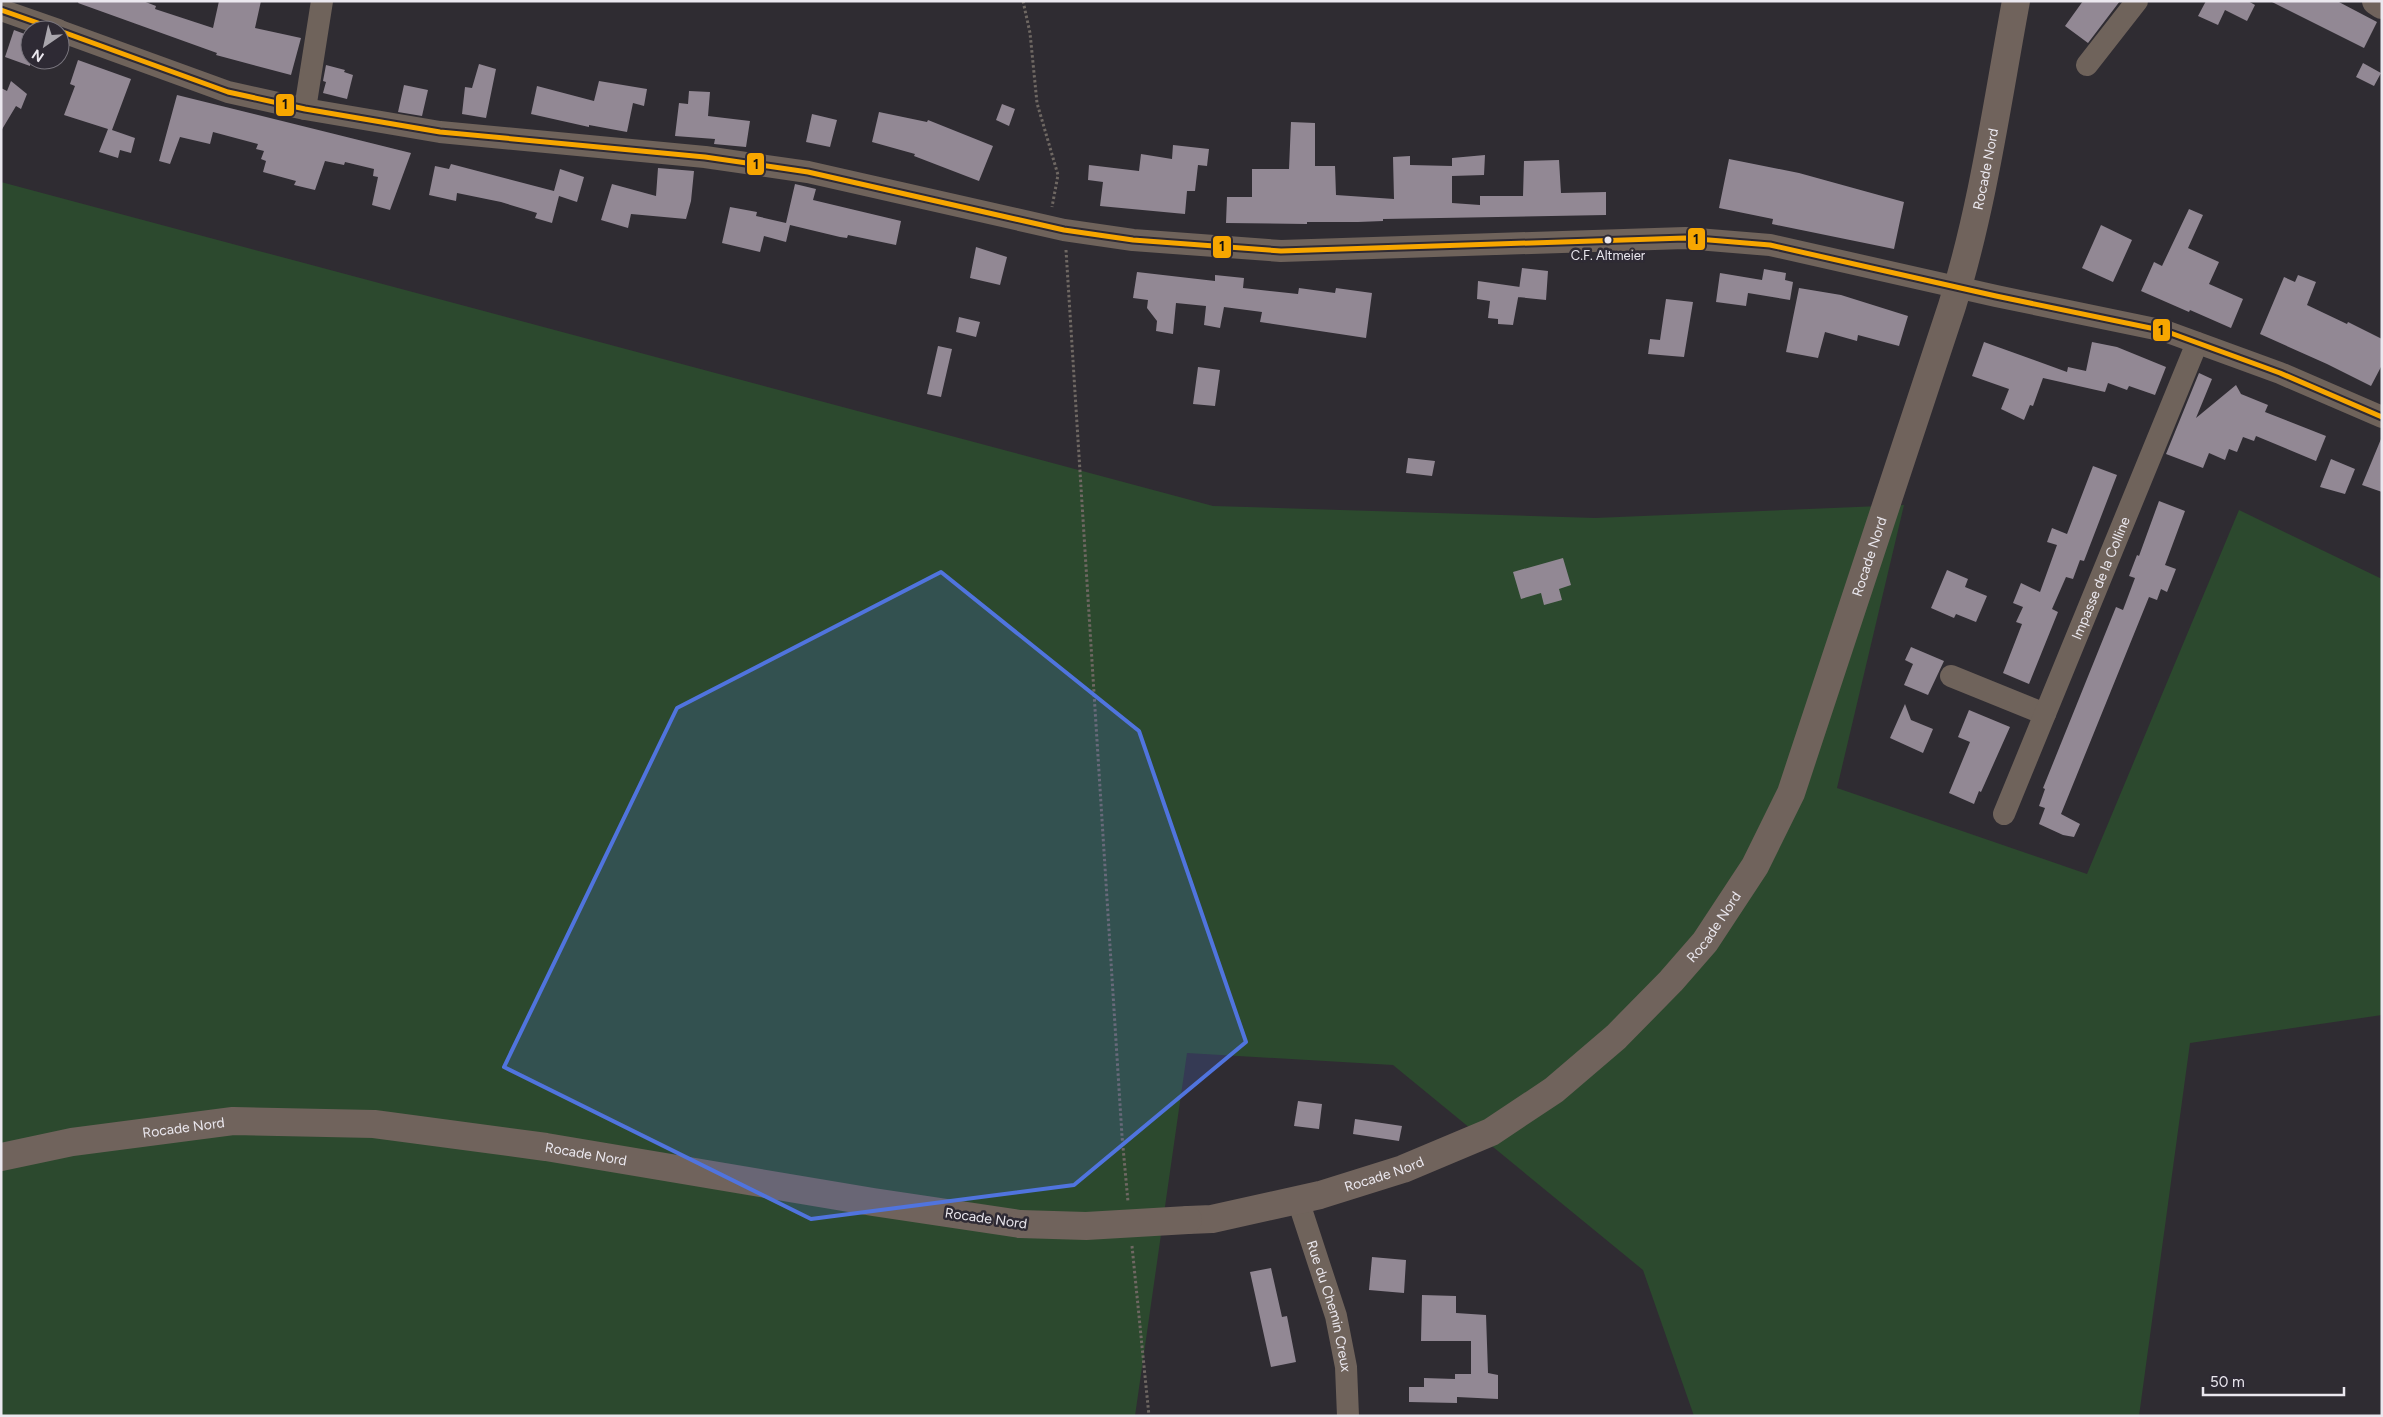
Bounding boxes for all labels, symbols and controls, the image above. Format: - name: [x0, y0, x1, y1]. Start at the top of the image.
- north arrow: [20, 20, 70, 70]
- text: N: [29, 45, 47, 65]
- line badge: 1: [275, 93, 295, 117]
- text: 1: [282, 96, 288, 113]
- street label: Rocade Nord: [1969, 127, 2002, 212]
- line badge: 1: [746, 152, 765, 176]
- text: 1: [753, 156, 759, 173]
- line badge: 1: [1687, 227, 1706, 251]
- text: 1: [1693, 231, 1699, 248]
- line badge: 1: [1212, 235, 1232, 259]
- marker: C.F. Altmeier: [1603, 235, 1613, 245]
- text: 1: [1219, 238, 1225, 255]
- place label: C.F. Altmeier: [1571, 248, 1646, 263]
- line badge: 1: [2152, 318, 2171, 342]
- text: 1: [2158, 322, 2164, 339]
- street label: Impasse de la Colline: [2068, 514, 2134, 642]
- street label: Rocade Nord: [1849, 515, 1891, 599]
- street label: Rocade Nord: [1683, 888, 1745, 966]
- street label: Rocade Nord: [141, 1114, 226, 1142]
- street label: Rocade Nord: [544, 1139, 628, 1169]
- street label: Rocade Nord: [1342, 1153, 1427, 1196]
- street label: Rocade Nord: [944, 1204, 1028, 1233]
- street label: Rue du Chemin Creux: [1303, 1238, 1354, 1373]
- scale bar: [2203, 1364, 2344, 1396]
- text: 50 m: [2210, 1373, 2245, 1391]

